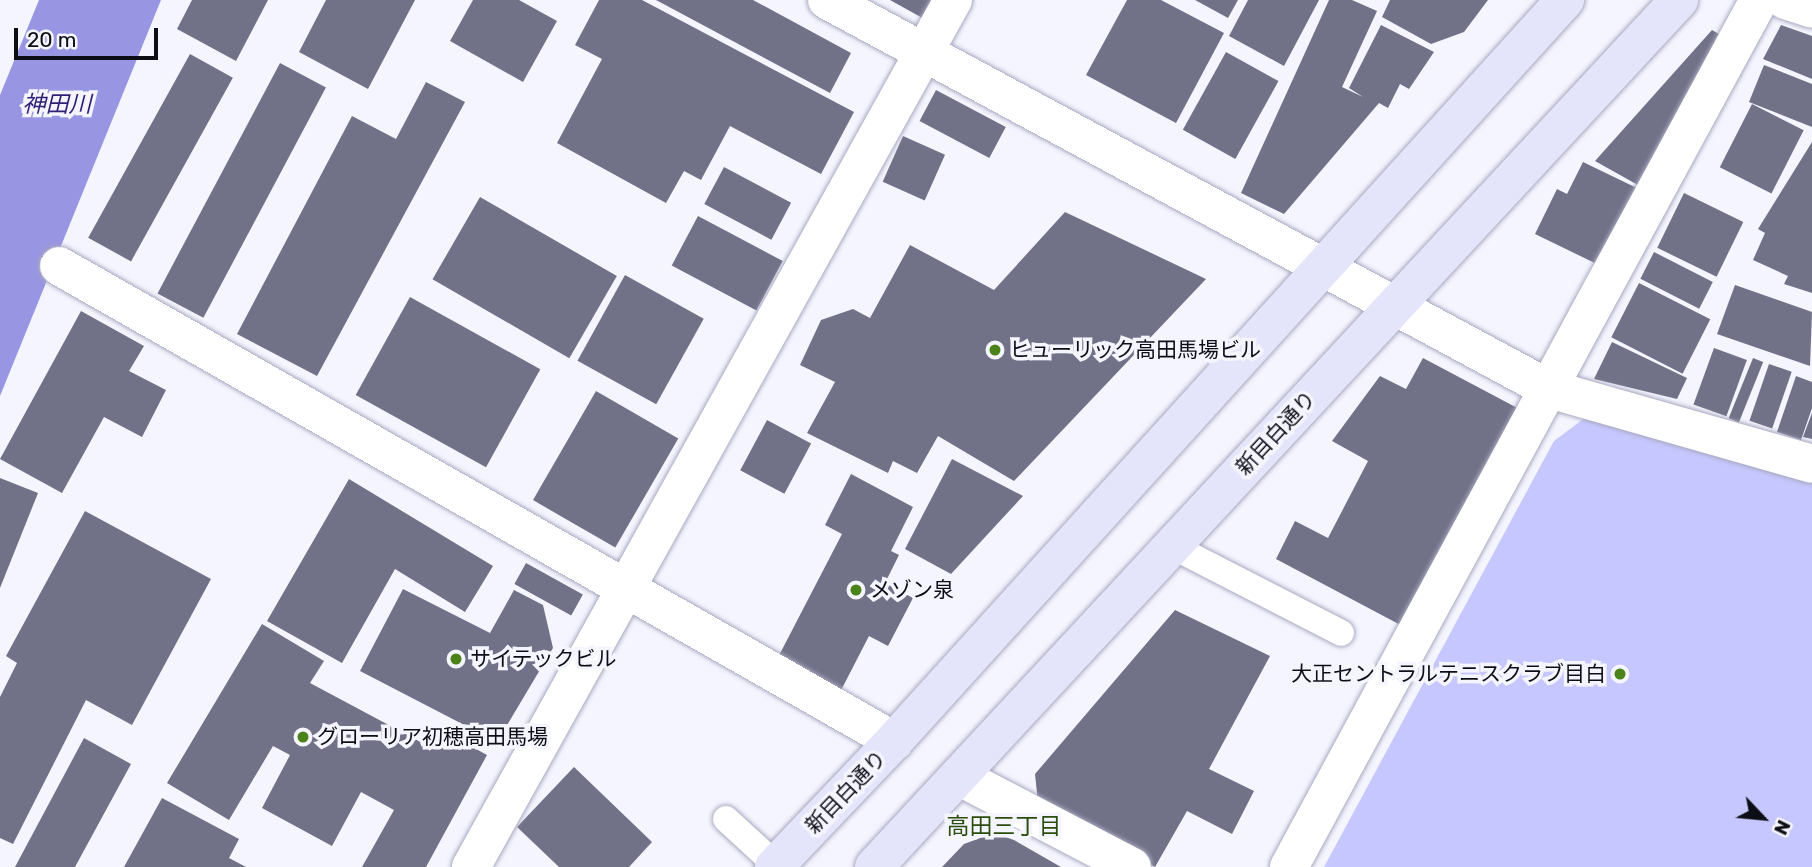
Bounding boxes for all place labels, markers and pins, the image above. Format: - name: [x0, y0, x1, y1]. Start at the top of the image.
- place label: ヒューリック高田馬場ビル: [1009, 337, 1261, 363]
- marker: ヒューリック高田馬場ビル: [987, 342, 1003, 358]
- place label: メゾン泉: [870, 577, 954, 603]
- marker: メゾン泉: [848, 582, 864, 598]
- place label: サイテックビル: [470, 646, 617, 672]
- marker: サイテックビル: [448, 651, 464, 667]
- place label: 大正セントラルテニスクラブ目白: [1291, 661, 1606, 687]
- marker: 大正セントラルテニスクラブ目白: [1612, 666, 1628, 682]
- place label: グローリア初穂高田馬場: [317, 724, 548, 750]
- marker: グローリア初穂高田馬場: [295, 729, 311, 745]

